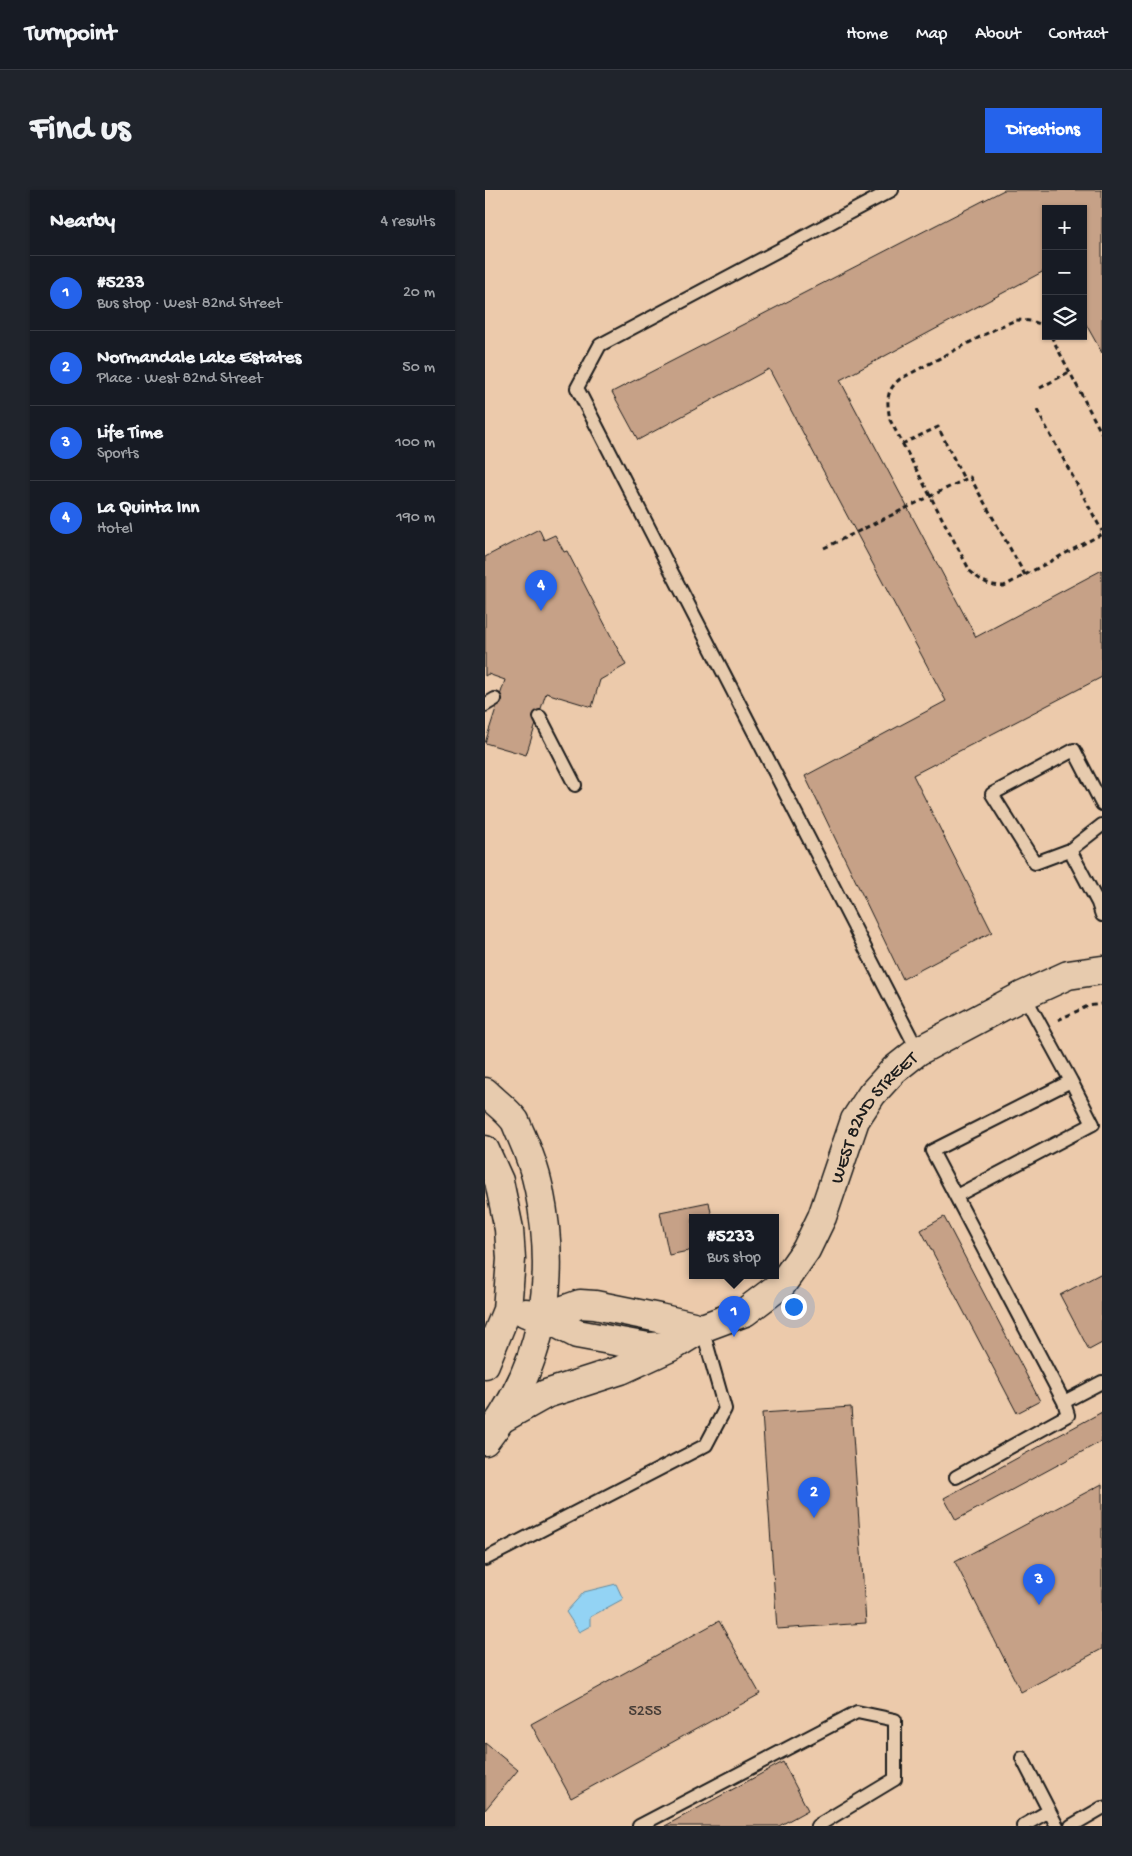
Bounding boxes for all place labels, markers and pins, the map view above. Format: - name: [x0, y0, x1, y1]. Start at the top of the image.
- pin: 4: [525, 570, 557, 611]
- pin: 1: [718, 1296, 750, 1337]
- pin: 2: [798, 1477, 830, 1518]
- pin: 3: [1023, 1564, 1055, 1605]

